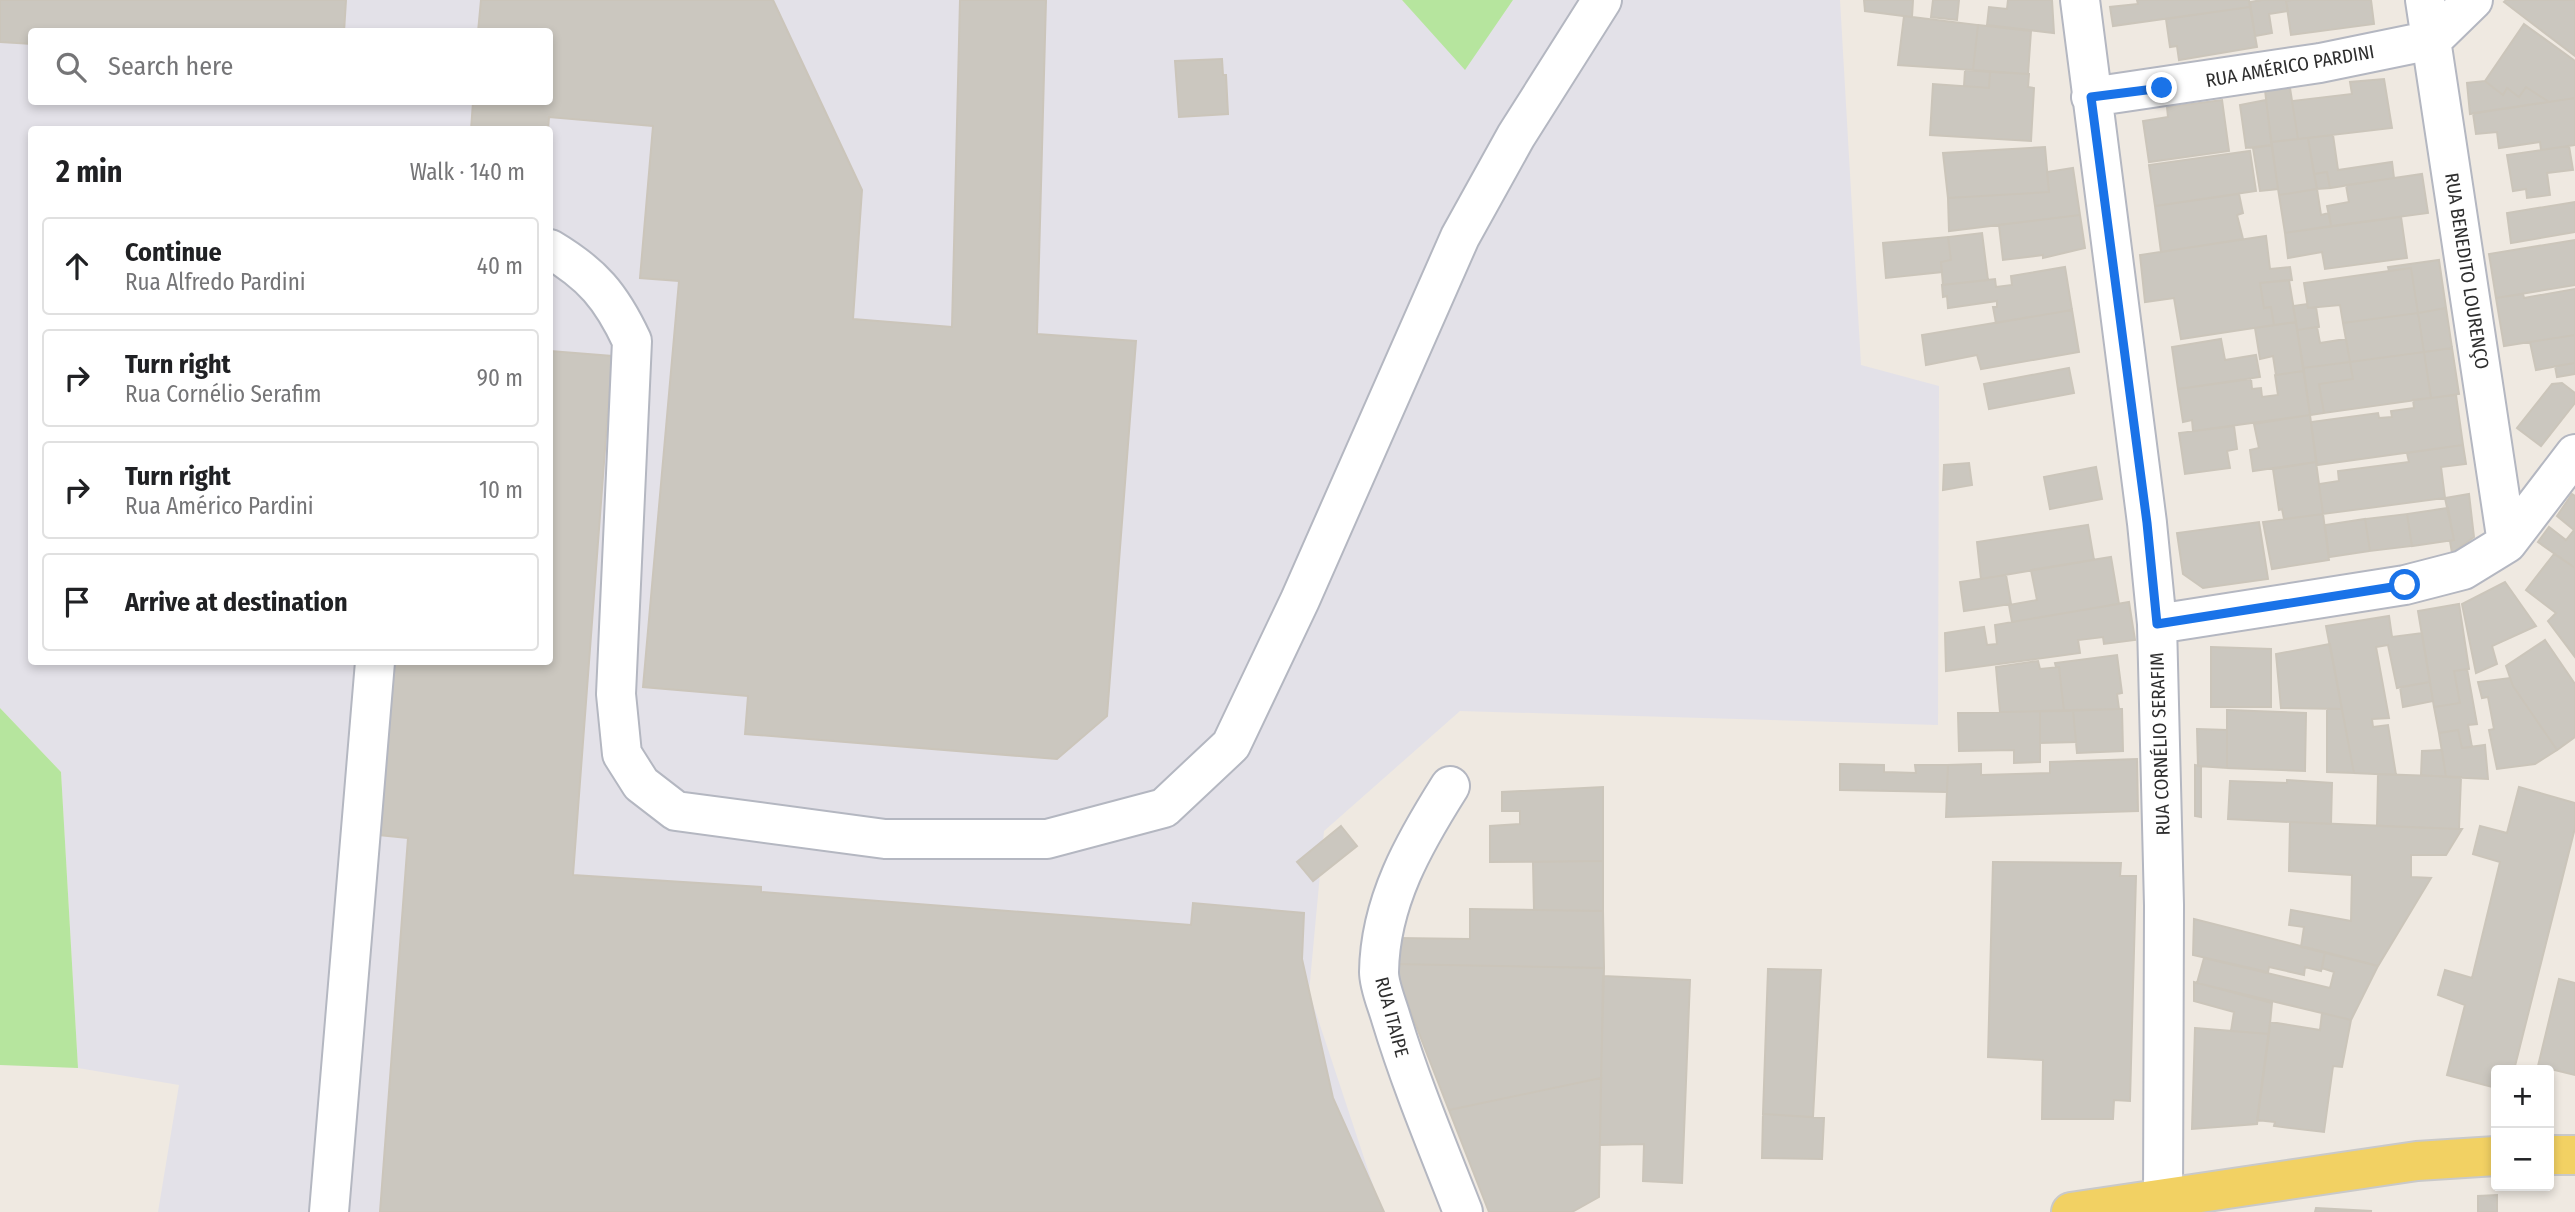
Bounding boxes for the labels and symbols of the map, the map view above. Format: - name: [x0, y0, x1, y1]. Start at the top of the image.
- street label: RUA AMÉRICO PARDINI: [2204, 40, 2376, 92]
- route end: [2146, 72, 2177, 103]
- street label: RUA BENEDITO LOURENÇO: [2440, 171, 2494, 371]
- route start: [2389, 569, 2420, 600]
- street label: RUA CORNÉLIO SERAFIM: [2145, 652, 2175, 836]
- street label: RUA ITAIPE: [1370, 974, 1414, 1060]

